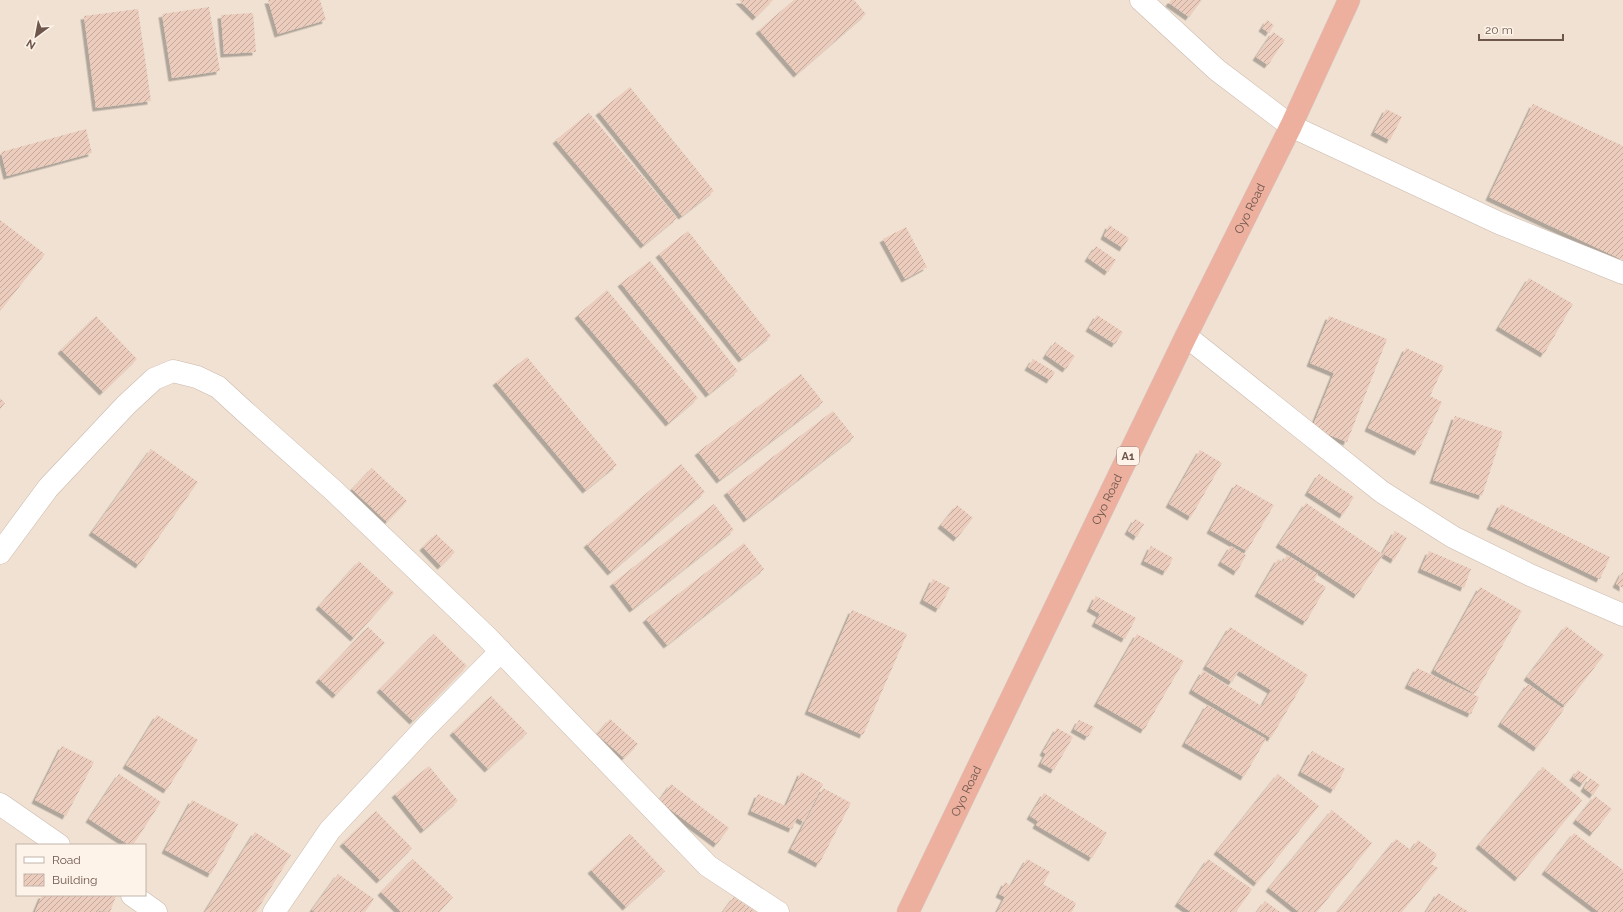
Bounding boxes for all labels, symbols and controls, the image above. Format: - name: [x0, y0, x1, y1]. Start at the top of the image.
- north arrow: [16, 16, 56, 56]
- scale bar: [1479, 16, 1563, 42]
- text: 20 m: [1485, 23, 1513, 37]
- text: N: [24, 36, 38, 52]
- street label: Oyo Road: [1231, 181, 1268, 236]
- road number: A1: [1117, 447, 1139, 465]
- street label: Oyo Road: [1089, 472, 1125, 527]
- street label: Oyo Road: [948, 764, 984, 819]
- legend: [16, 844, 146, 896]
- text: Road: [52, 853, 81, 867]
- text: Building: [52, 873, 98, 887]

